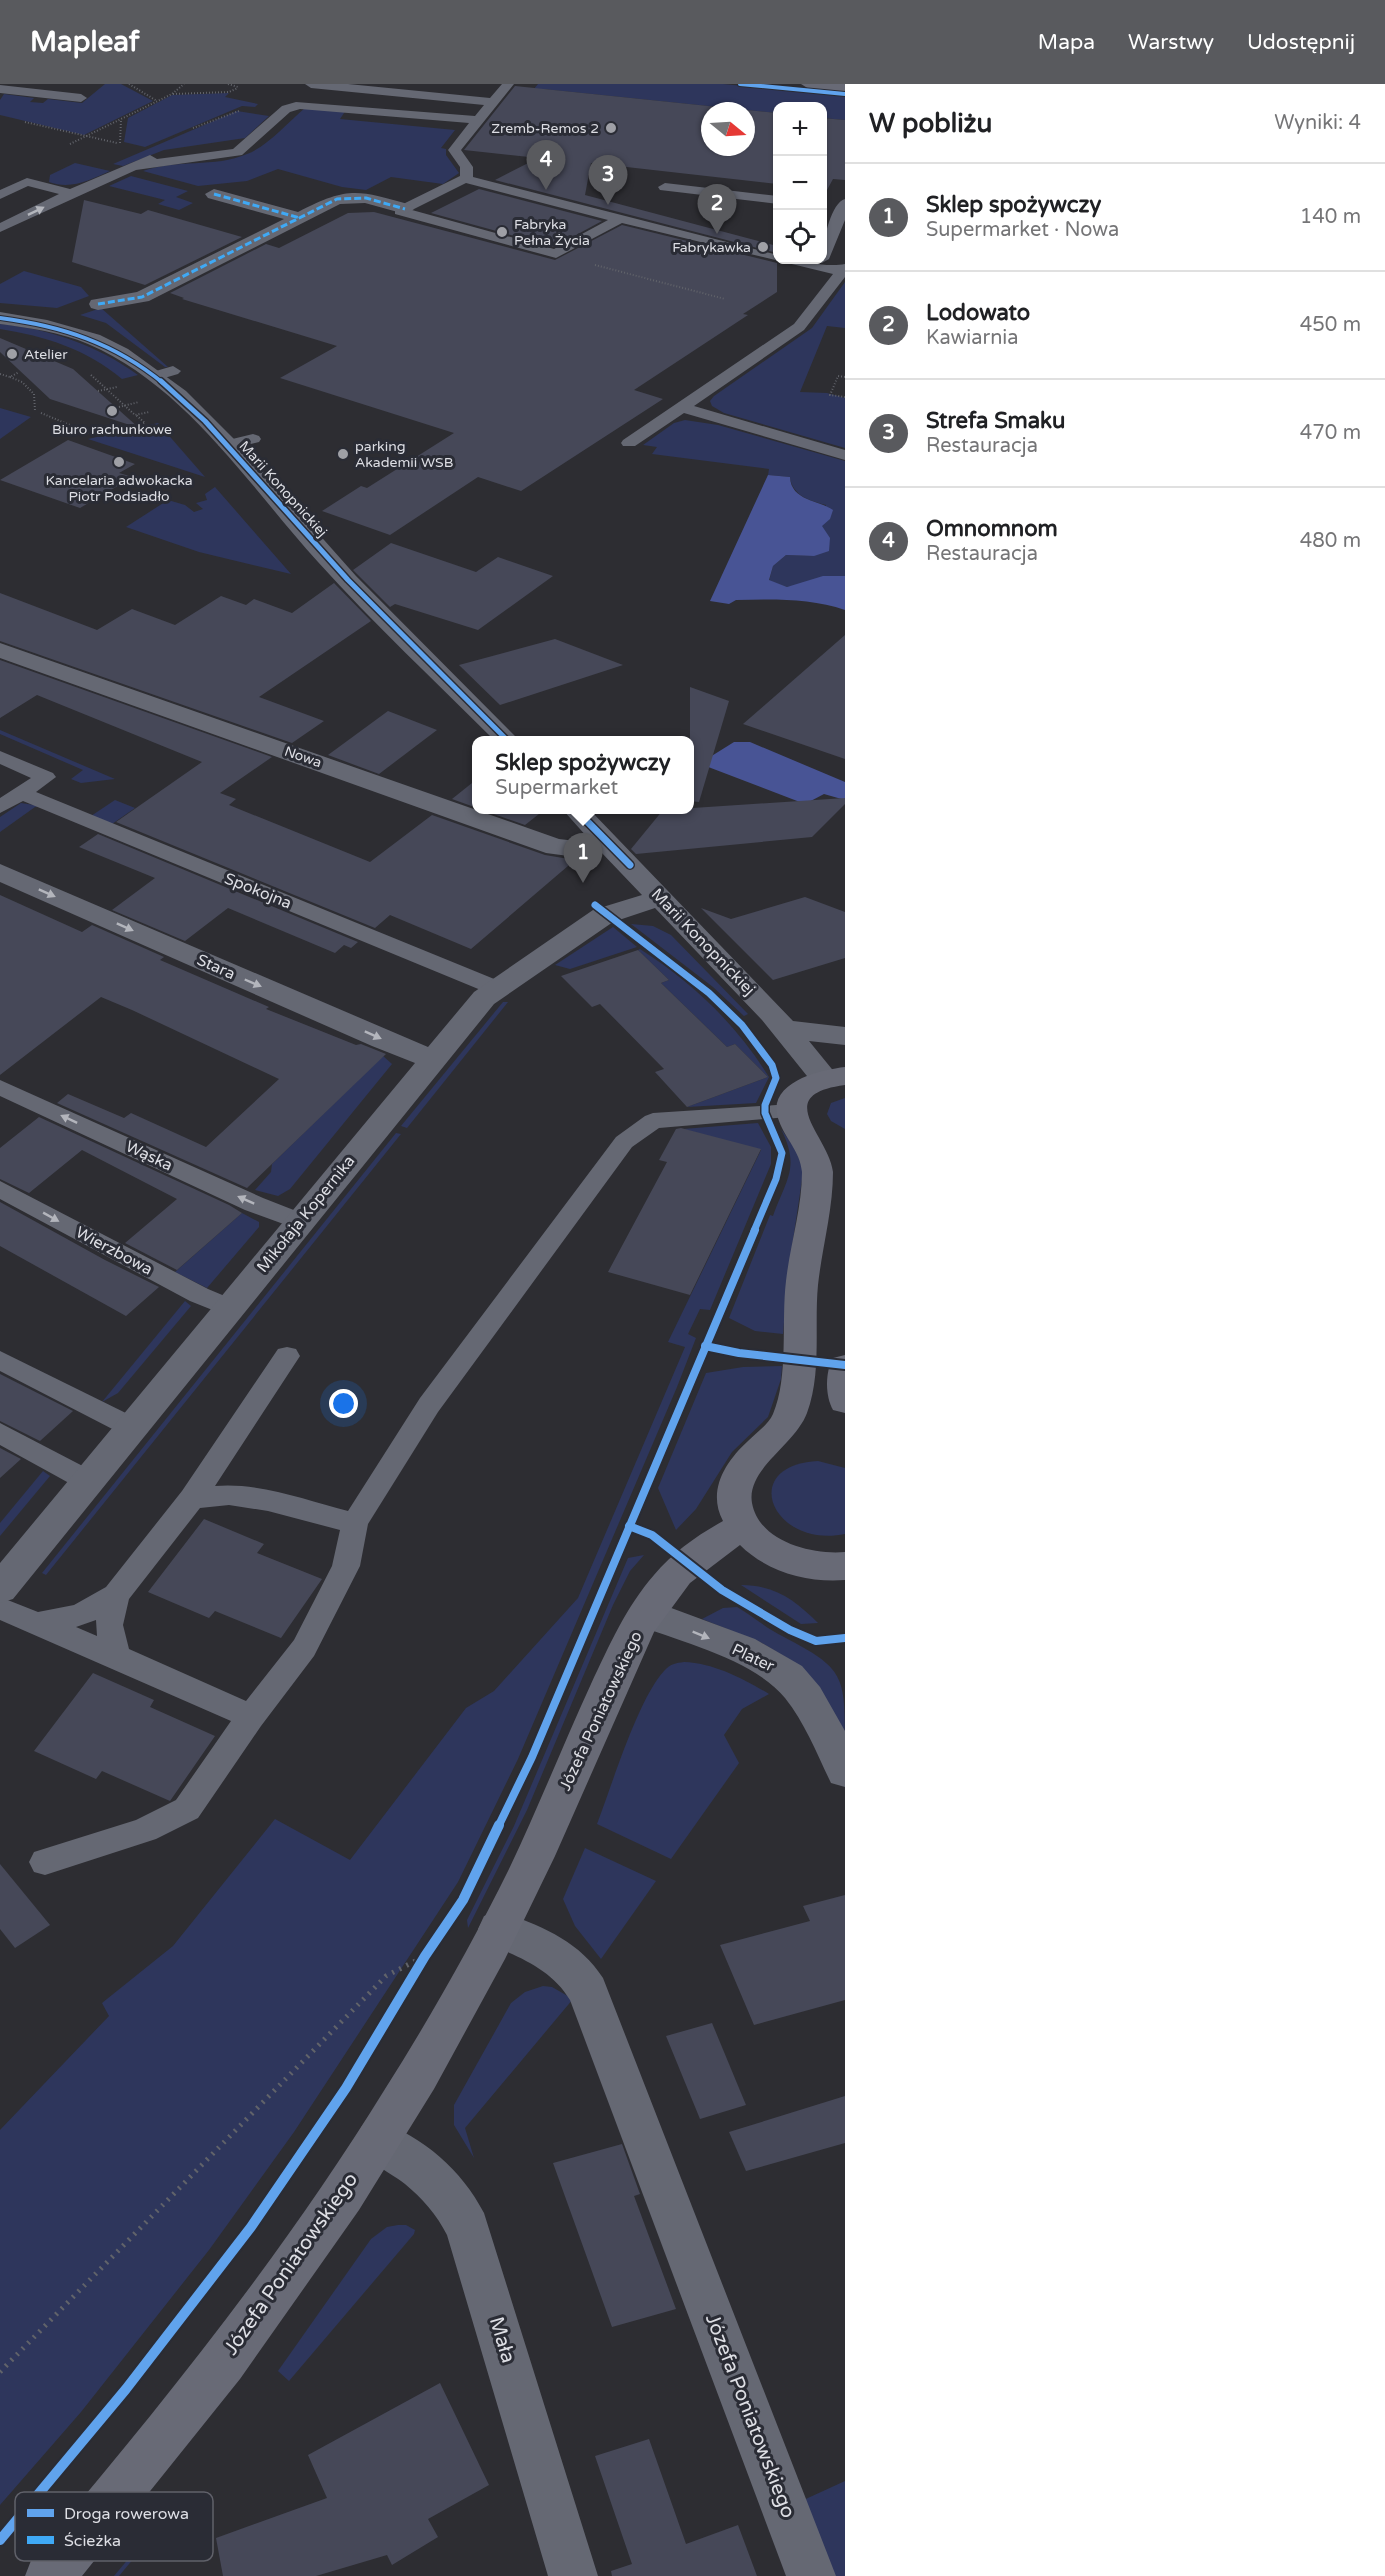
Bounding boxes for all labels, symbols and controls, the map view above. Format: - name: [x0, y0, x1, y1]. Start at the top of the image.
- text: Mapleaf: [30, 25, 139, 59]
- text: Mapa: [1038, 30, 1095, 55]
- text: Warstwy: [1128, 30, 1214, 55]
- text: Udostępnij: [1247, 30, 1355, 55]
- north arrow: [701, 102, 755, 156]
- map controls: [773, 102, 827, 264]
- button: +: [773, 102, 827, 156]
- text: W pobliżu: [869, 108, 992, 139]
- text: Wyniki: 4: [1274, 111, 1361, 135]
- place label: Zremb-Remos 2: [491, 120, 599, 137]
- marker: Zremb-Remos 2: [604, 121, 618, 135]
- pin: 4: [526, 141, 566, 190]
- pin: 3: [588, 156, 628, 205]
- button: −: [773, 156, 827, 210]
- pin: 2: [698, 184, 736, 234]
- text: Sklep spożywczy: [926, 192, 1101, 218]
- text: 1: [882, 205, 895, 229]
- text: 140 m: [1300, 205, 1361, 229]
- one-way arrow: [27, 206, 44, 215]
- button: locate: [773, 210, 827, 264]
- place label: Fabryka Pełna Życia: [514, 216, 590, 249]
- text: Supermarket · Nowa: [926, 218, 1119, 242]
- marker: Fabryka Pełna Życia: [495, 225, 509, 239]
- place label: Fabrykawka: [672, 239, 751, 256]
- marker: Fabrykawka: [756, 240, 770, 254]
- text: Lodowato: [926, 300, 1030, 326]
- text: 2: [882, 313, 895, 337]
- text: 450 m: [1300, 313, 1361, 337]
- text: Kawiarnia: [926, 326, 1019, 350]
- place label: Atelier: [24, 346, 68, 363]
- marker: Atelier: [5, 347, 19, 361]
- marker: Biuro rachunkowe: [105, 404, 119, 418]
- text: Strefa Smaku: [926, 408, 1065, 434]
- place label: Biuro rachunkowe: [52, 421, 172, 438]
- text: 3: [882, 421, 895, 445]
- text: 470 m: [1300, 421, 1361, 445]
- text: Restauracja: [926, 434, 1038, 458]
- street label: Marii Konopnickiej: [235, 438, 331, 540]
- place label: parking Akademii WSB: [355, 438, 453, 471]
- marker: parking Akademii WSB: [336, 447, 350, 461]
- marker: Kancelaria adwokacka Piotr Podsiadło: [112, 455, 126, 469]
- place label: Kancelaria adwokacka Piotr Podsiadło: [45, 472, 193, 505]
- text: Omnomnom: [926, 516, 1058, 542]
- text: 4: [882, 529, 895, 553]
- text: 480 m: [1300, 529, 1361, 553]
- text: Restauracja: [926, 542, 1038, 566]
- popup: [472, 736, 694, 814]
- street label: Nowa: [282, 743, 324, 771]
- text: Sklep spożywczy: [495, 750, 671, 776]
- text: Supermarket: [495, 776, 618, 800]
- pin: 1: [564, 834, 602, 883]
- street label: Spokojna: [221, 868, 295, 914]
- street label: Marii Konopnickiej: [647, 884, 759, 1000]
- one-way arrow: [39, 888, 56, 897]
- one-way arrow: [116, 922, 133, 931]
- street label: Stara: [194, 950, 238, 984]
- one-way arrow: [244, 978, 262, 988]
- one-way arrow: [364, 1031, 381, 1040]
- one-way arrow: [59, 1114, 77, 1124]
- street label: Wąska: [122, 1136, 176, 1176]
- street label: Mikołaja Kopernika: [253, 1151, 359, 1277]
- one-way arrow: [237, 1196, 254, 1205]
- one-way arrow: [43, 1212, 60, 1222]
- street label: Wierzbowa: [72, 1222, 156, 1280]
- your location: [329, 1389, 358, 1418]
- street label: Józefa Poniatowskiego: [555, 1628, 647, 1794]
- one-way arrow: [693, 1630, 711, 1640]
- street label: Plater: [729, 1640, 778, 1677]
- street label: Józefa Poniatowskiego: [219, 2168, 363, 2360]
- street label: Józefa Poniatowskiego: [700, 2310, 800, 2522]
- street label: Mała: [484, 2314, 520, 2366]
- legend: [15, 2492, 213, 2561]
- text: Droga rowerowa: [64, 2504, 189, 2524]
- text: Ścieżka: [64, 2531, 121, 2551]

